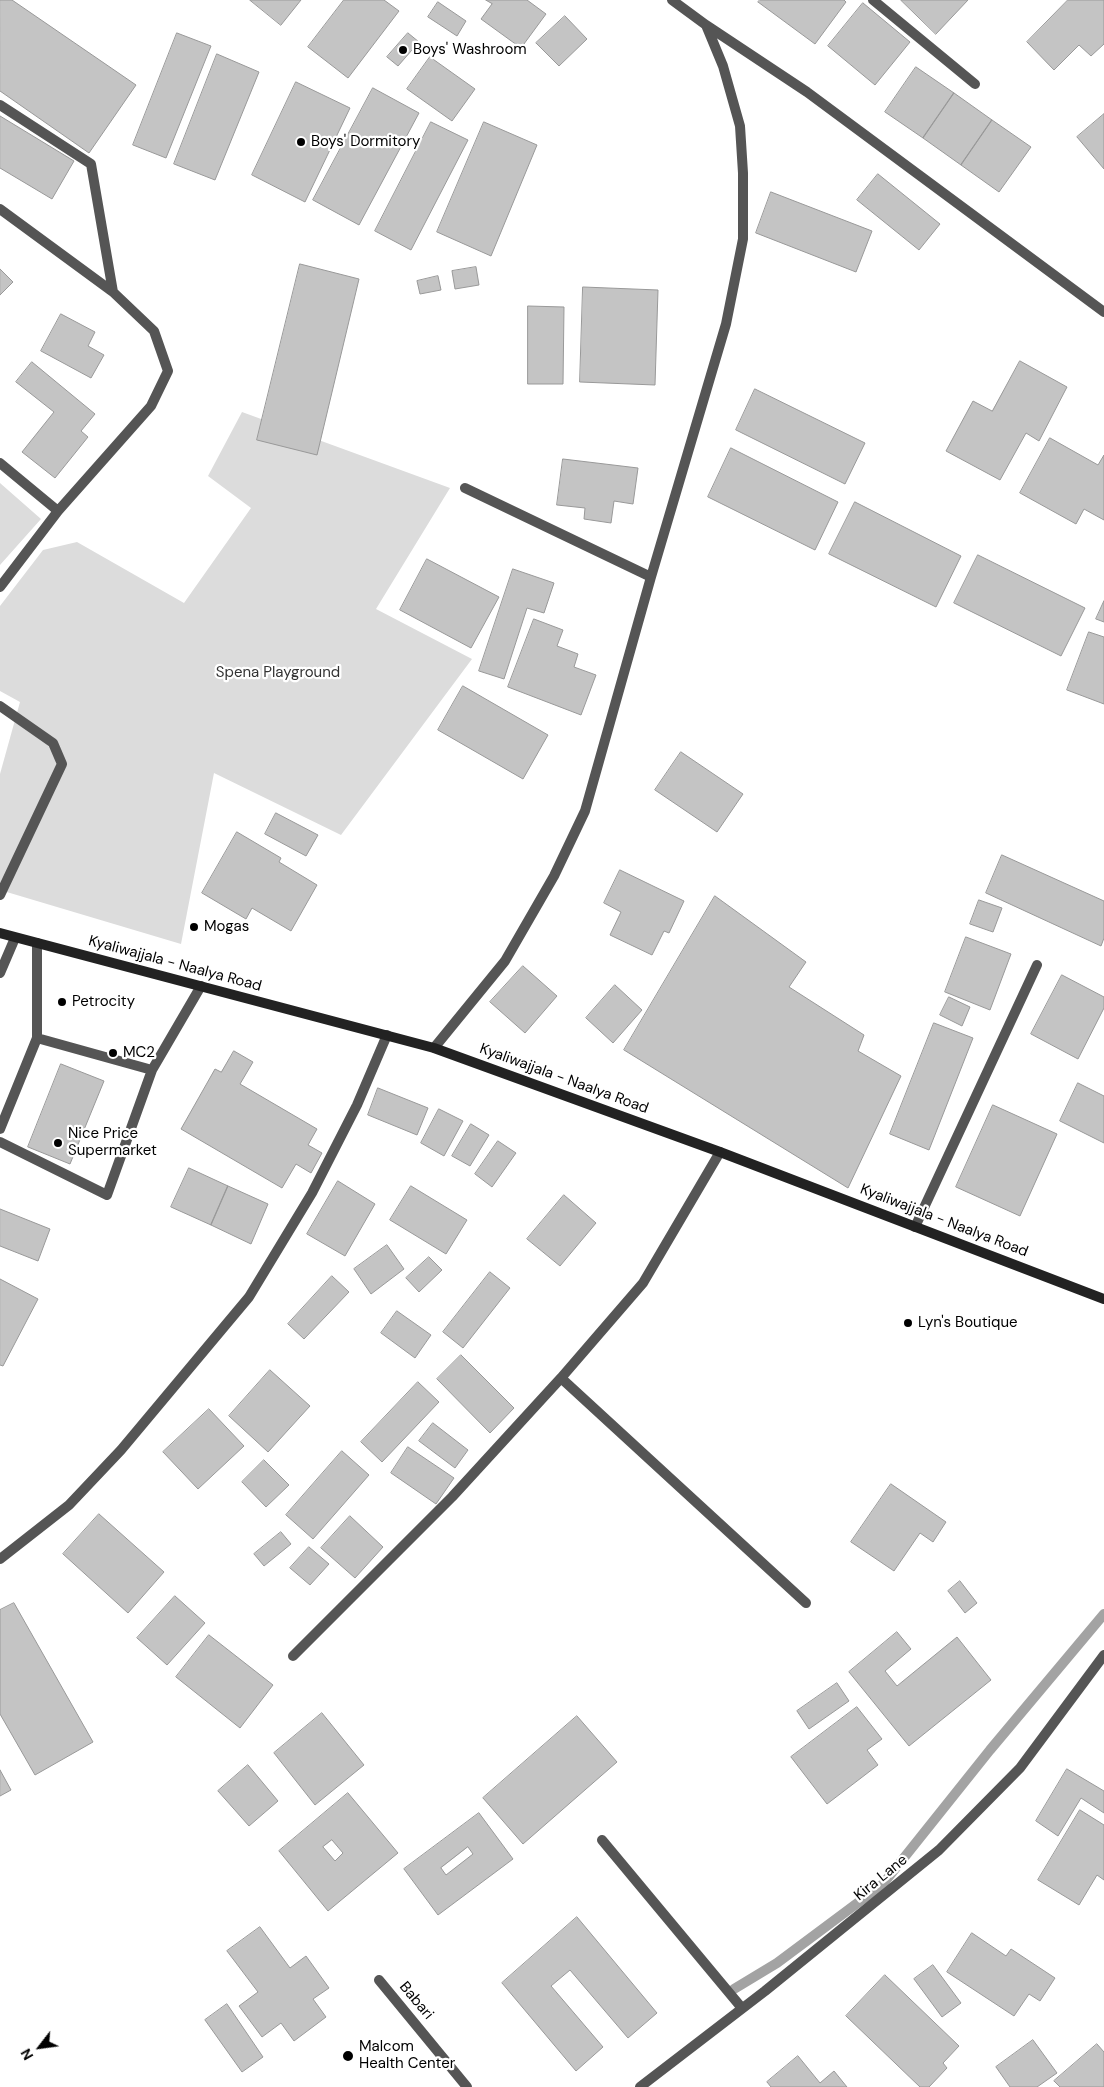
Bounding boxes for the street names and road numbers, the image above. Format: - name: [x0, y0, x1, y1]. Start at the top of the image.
- street label: Kyaliwajjala - Naalya Road: [87, 932, 263, 996]
- street label: Kyaliwajjala - Naalya Road: [477, 1040, 651, 1118]
- street label: Kyaliwajjala - Naalya Road: [858, 1181, 1030, 1261]
- street label: Kira Lane: [851, 1851, 911, 1905]
- street label: Babari: [395, 1978, 437, 2024]

